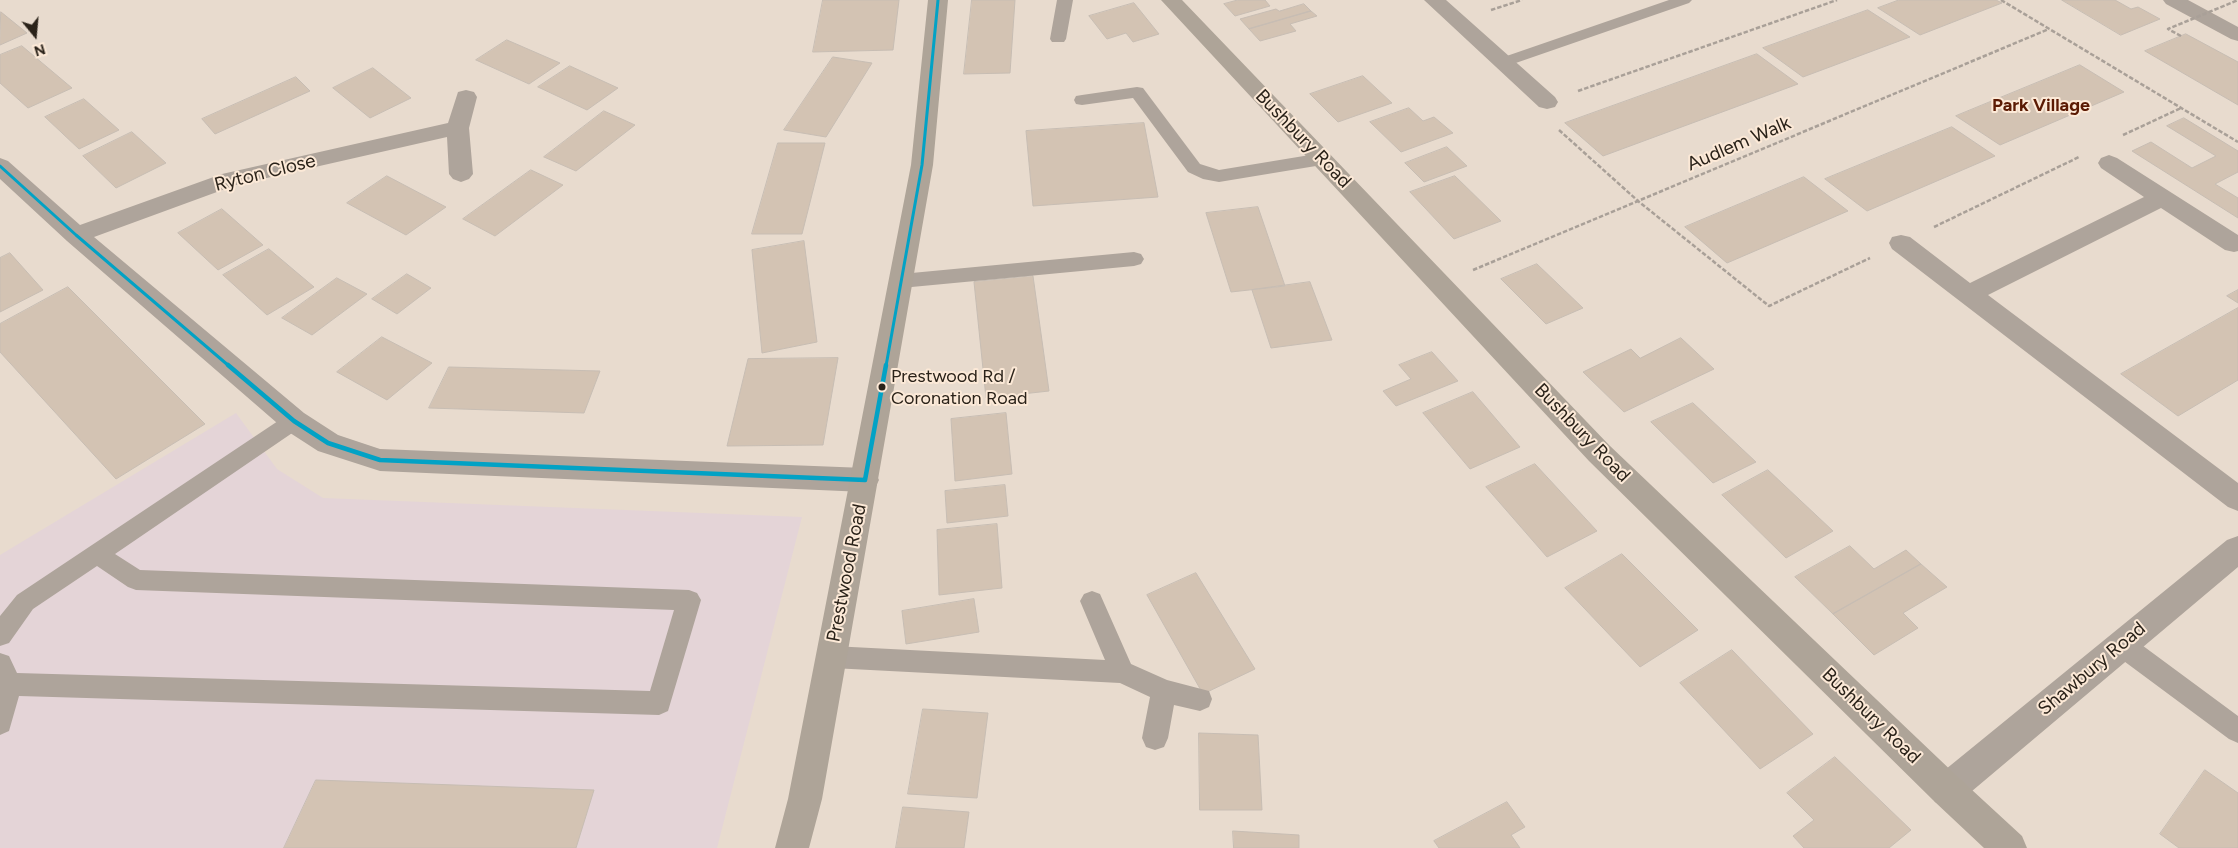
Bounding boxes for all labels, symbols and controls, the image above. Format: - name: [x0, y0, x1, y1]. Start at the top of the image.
- north arrow: [10, 10, 60, 60]
- text: N: [32, 40, 47, 60]
- street label: Bushbury Road: [1250, 85, 1356, 193]
- district label: Park Village: [1992, 95, 2090, 117]
- street label: Audlem Walk: [1684, 112, 1794, 176]
- street label: Ryton Close: [212, 149, 318, 197]
- place label: Prestwood Rd / Coronation Road: [891, 366, 1028, 408]
- street label: Bushbury Road: [1529, 379, 1635, 487]
- marker: Prestwood Rd / Coronation Road: [877, 382, 887, 392]
- street label: Prestwood Road: [822, 502, 872, 644]
- street label: Shawbury Road: [2034, 617, 2150, 721]
- street label: Bushbury Road: [1817, 663, 1925, 769]

